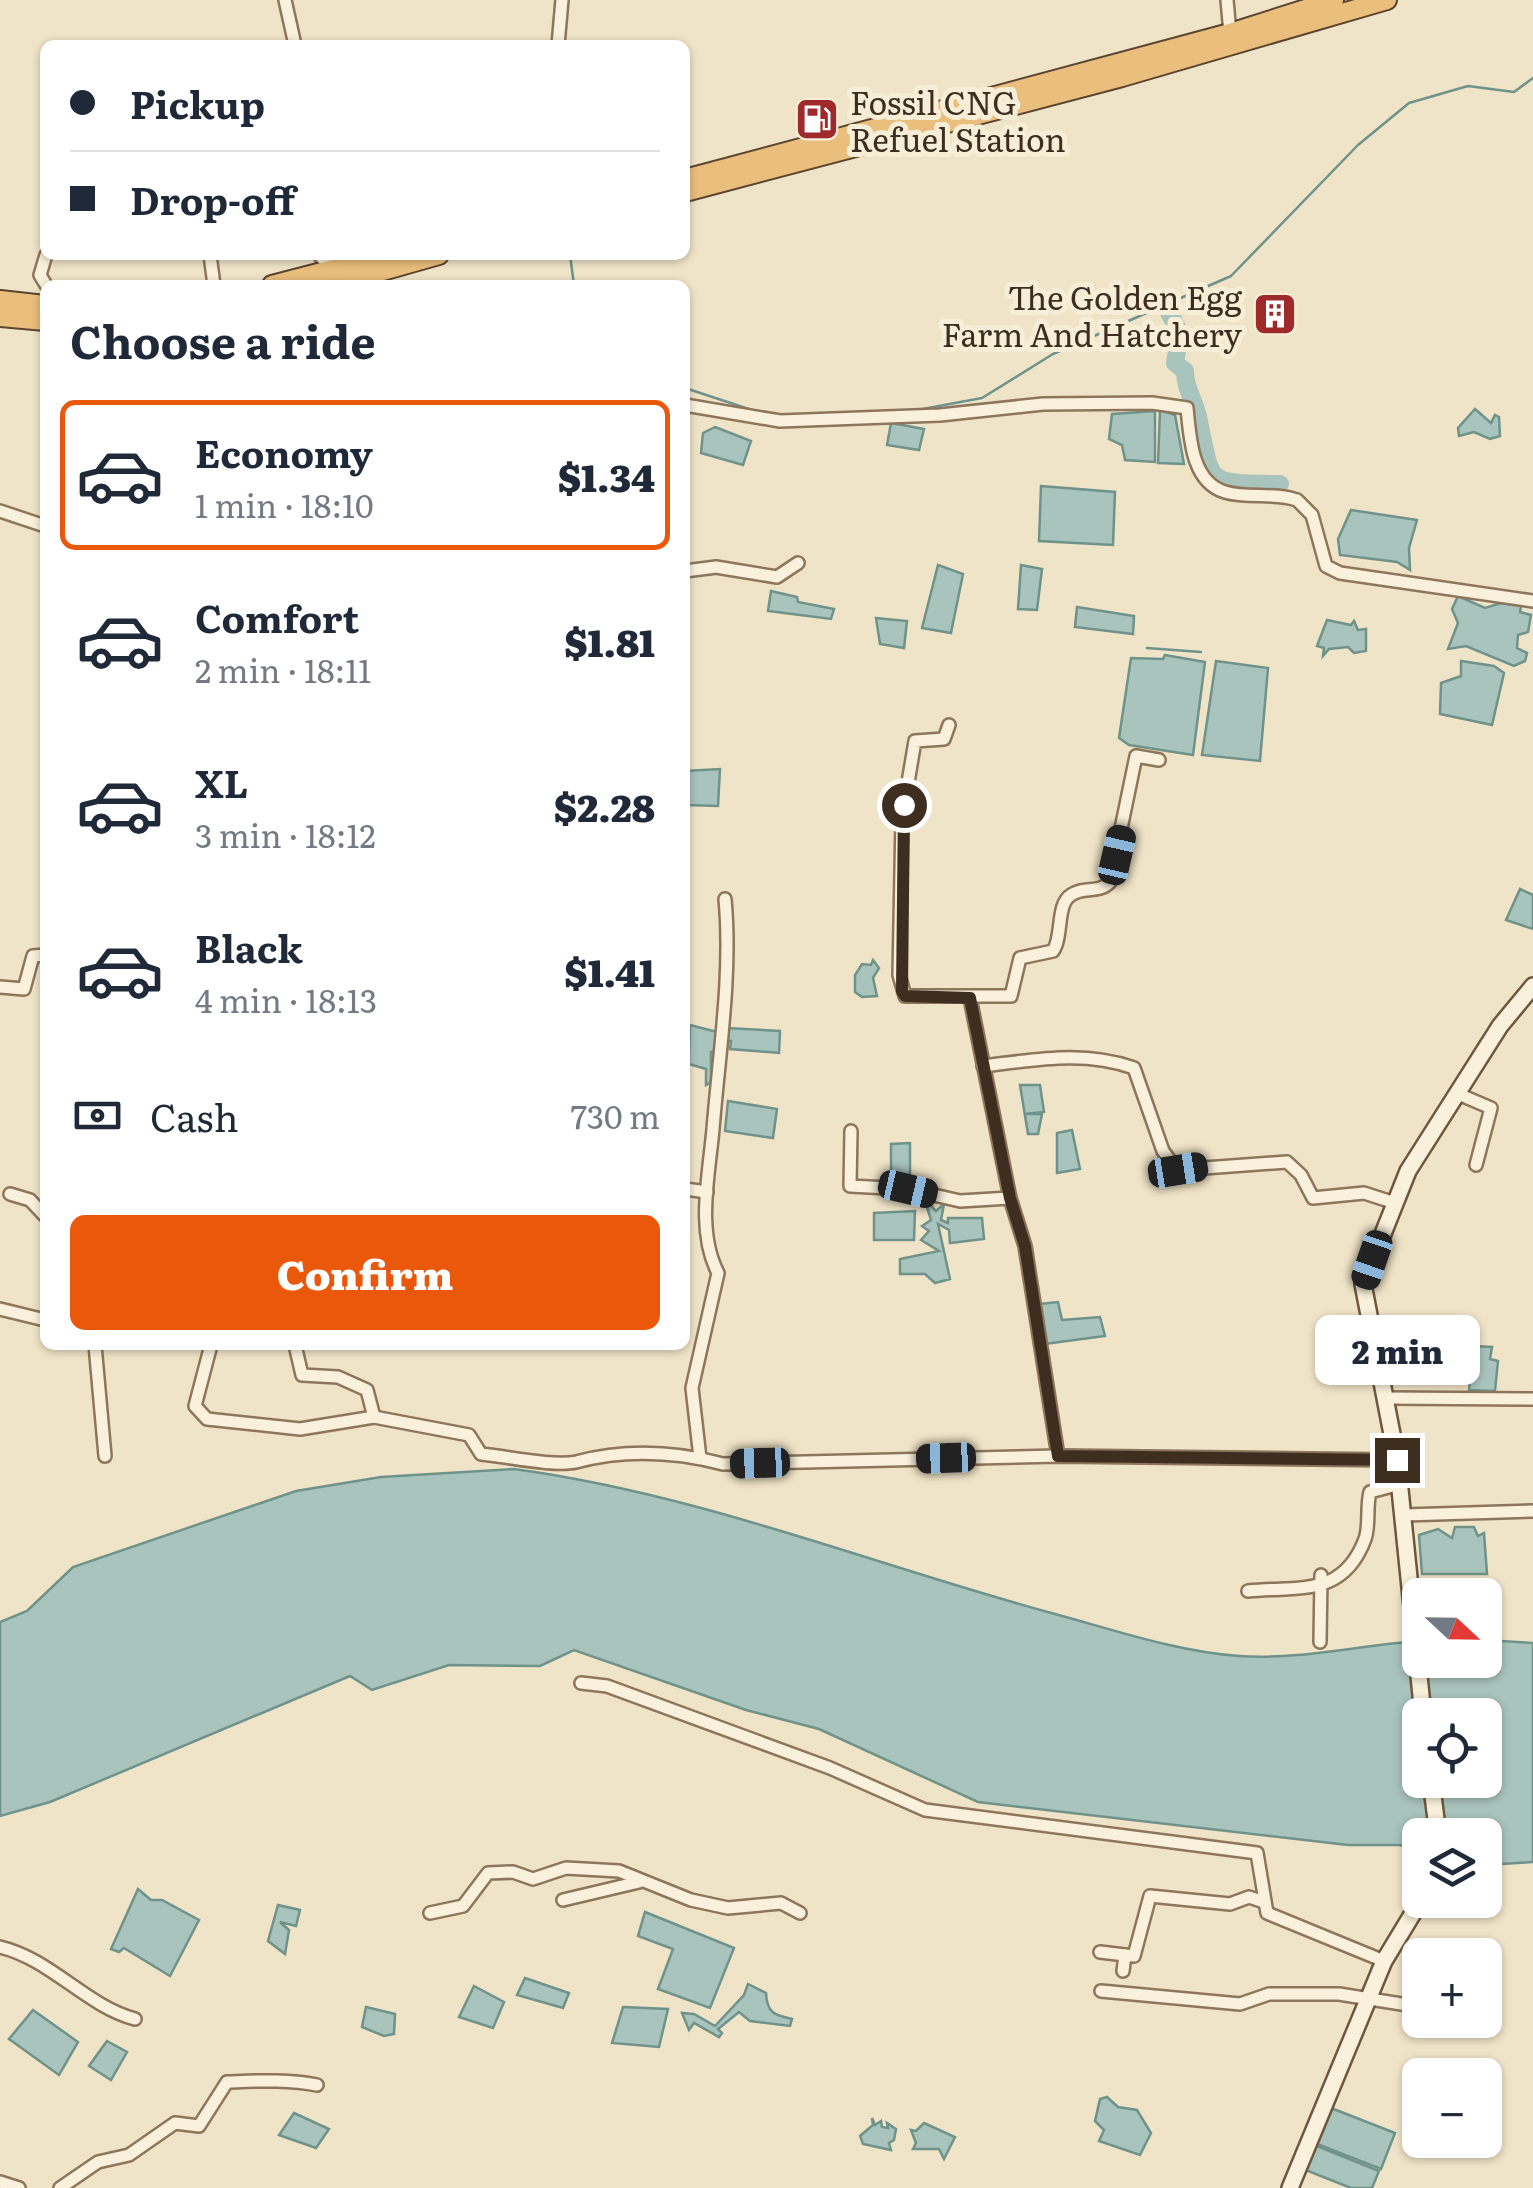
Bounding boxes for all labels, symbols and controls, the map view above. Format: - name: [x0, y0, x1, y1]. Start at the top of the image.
- text: Pickup: [130, 74, 265, 131]
- place label: Fossil CNG Refuel Station: [850, 77, 1066, 162]
- fuel station icon: Fossil CNG Refuel Station: [794, 96, 840, 142]
- text: Drop-off: [130, 170, 295, 227]
- place label: The Golden Egg Farm And Hatchery: [942, 272, 1243, 357]
- building icon: The Golden Egg Farm And Hatchery: [1252, 291, 1298, 337]
- text: Choose a ride: [70, 306, 376, 373]
- text: Economy: [195, 423, 373, 480]
- icon: car: [75, 430, 165, 520]
- text: $1.34: [558, 447, 655, 504]
- text: 1 min · 18:10: [195, 480, 374, 528]
- text: Comfort: [195, 588, 359, 645]
- icon: car: [75, 595, 165, 685]
- text: $1.81: [564, 612, 655, 669]
- text: 2 min · 18:11: [195, 645, 371, 693]
- text: XL: [195, 753, 248, 810]
- icon: car: [75, 760, 165, 850]
- text: $2.28: [554, 777, 655, 834]
- route start: [882, 783, 927, 828]
- text: 3 min · 18:12: [195, 810, 376, 858]
- car: [1096, 822, 1138, 888]
- text: Black: [195, 918, 303, 975]
- icon: car: [75, 925, 165, 1015]
- text: $1.41: [564, 942, 655, 999]
- text: 4 min · 18:13: [195, 975, 377, 1023]
- text: Cash: [150, 1087, 239, 1144]
- icon: cash: [70, 1088, 125, 1143]
- text: 730 m: [571, 1091, 660, 1139]
- car: [1146, 1150, 1210, 1190]
- car: [875, 1168, 941, 1210]
- button: Confirm: [70, 1215, 660, 1330]
- car: [1348, 1227, 1396, 1293]
- callout: 2 min: [1314, 1315, 1480, 1385]
- text: 2 min: [1352, 1326, 1443, 1374]
- route end: [1375, 1438, 1420, 1483]
- car: [915, 1442, 977, 1474]
- car: [729, 1447, 791, 1479]
- north arrow: [1402, 1578, 1502, 1678]
- map controls: [1402, 1578, 1502, 2158]
- button: locate: [1402, 1698, 1502, 1798]
- button: layers: [1402, 1818, 1502, 1918]
- button: +: [1402, 1938, 1502, 2038]
- button: −: [1402, 2058, 1502, 2158]

